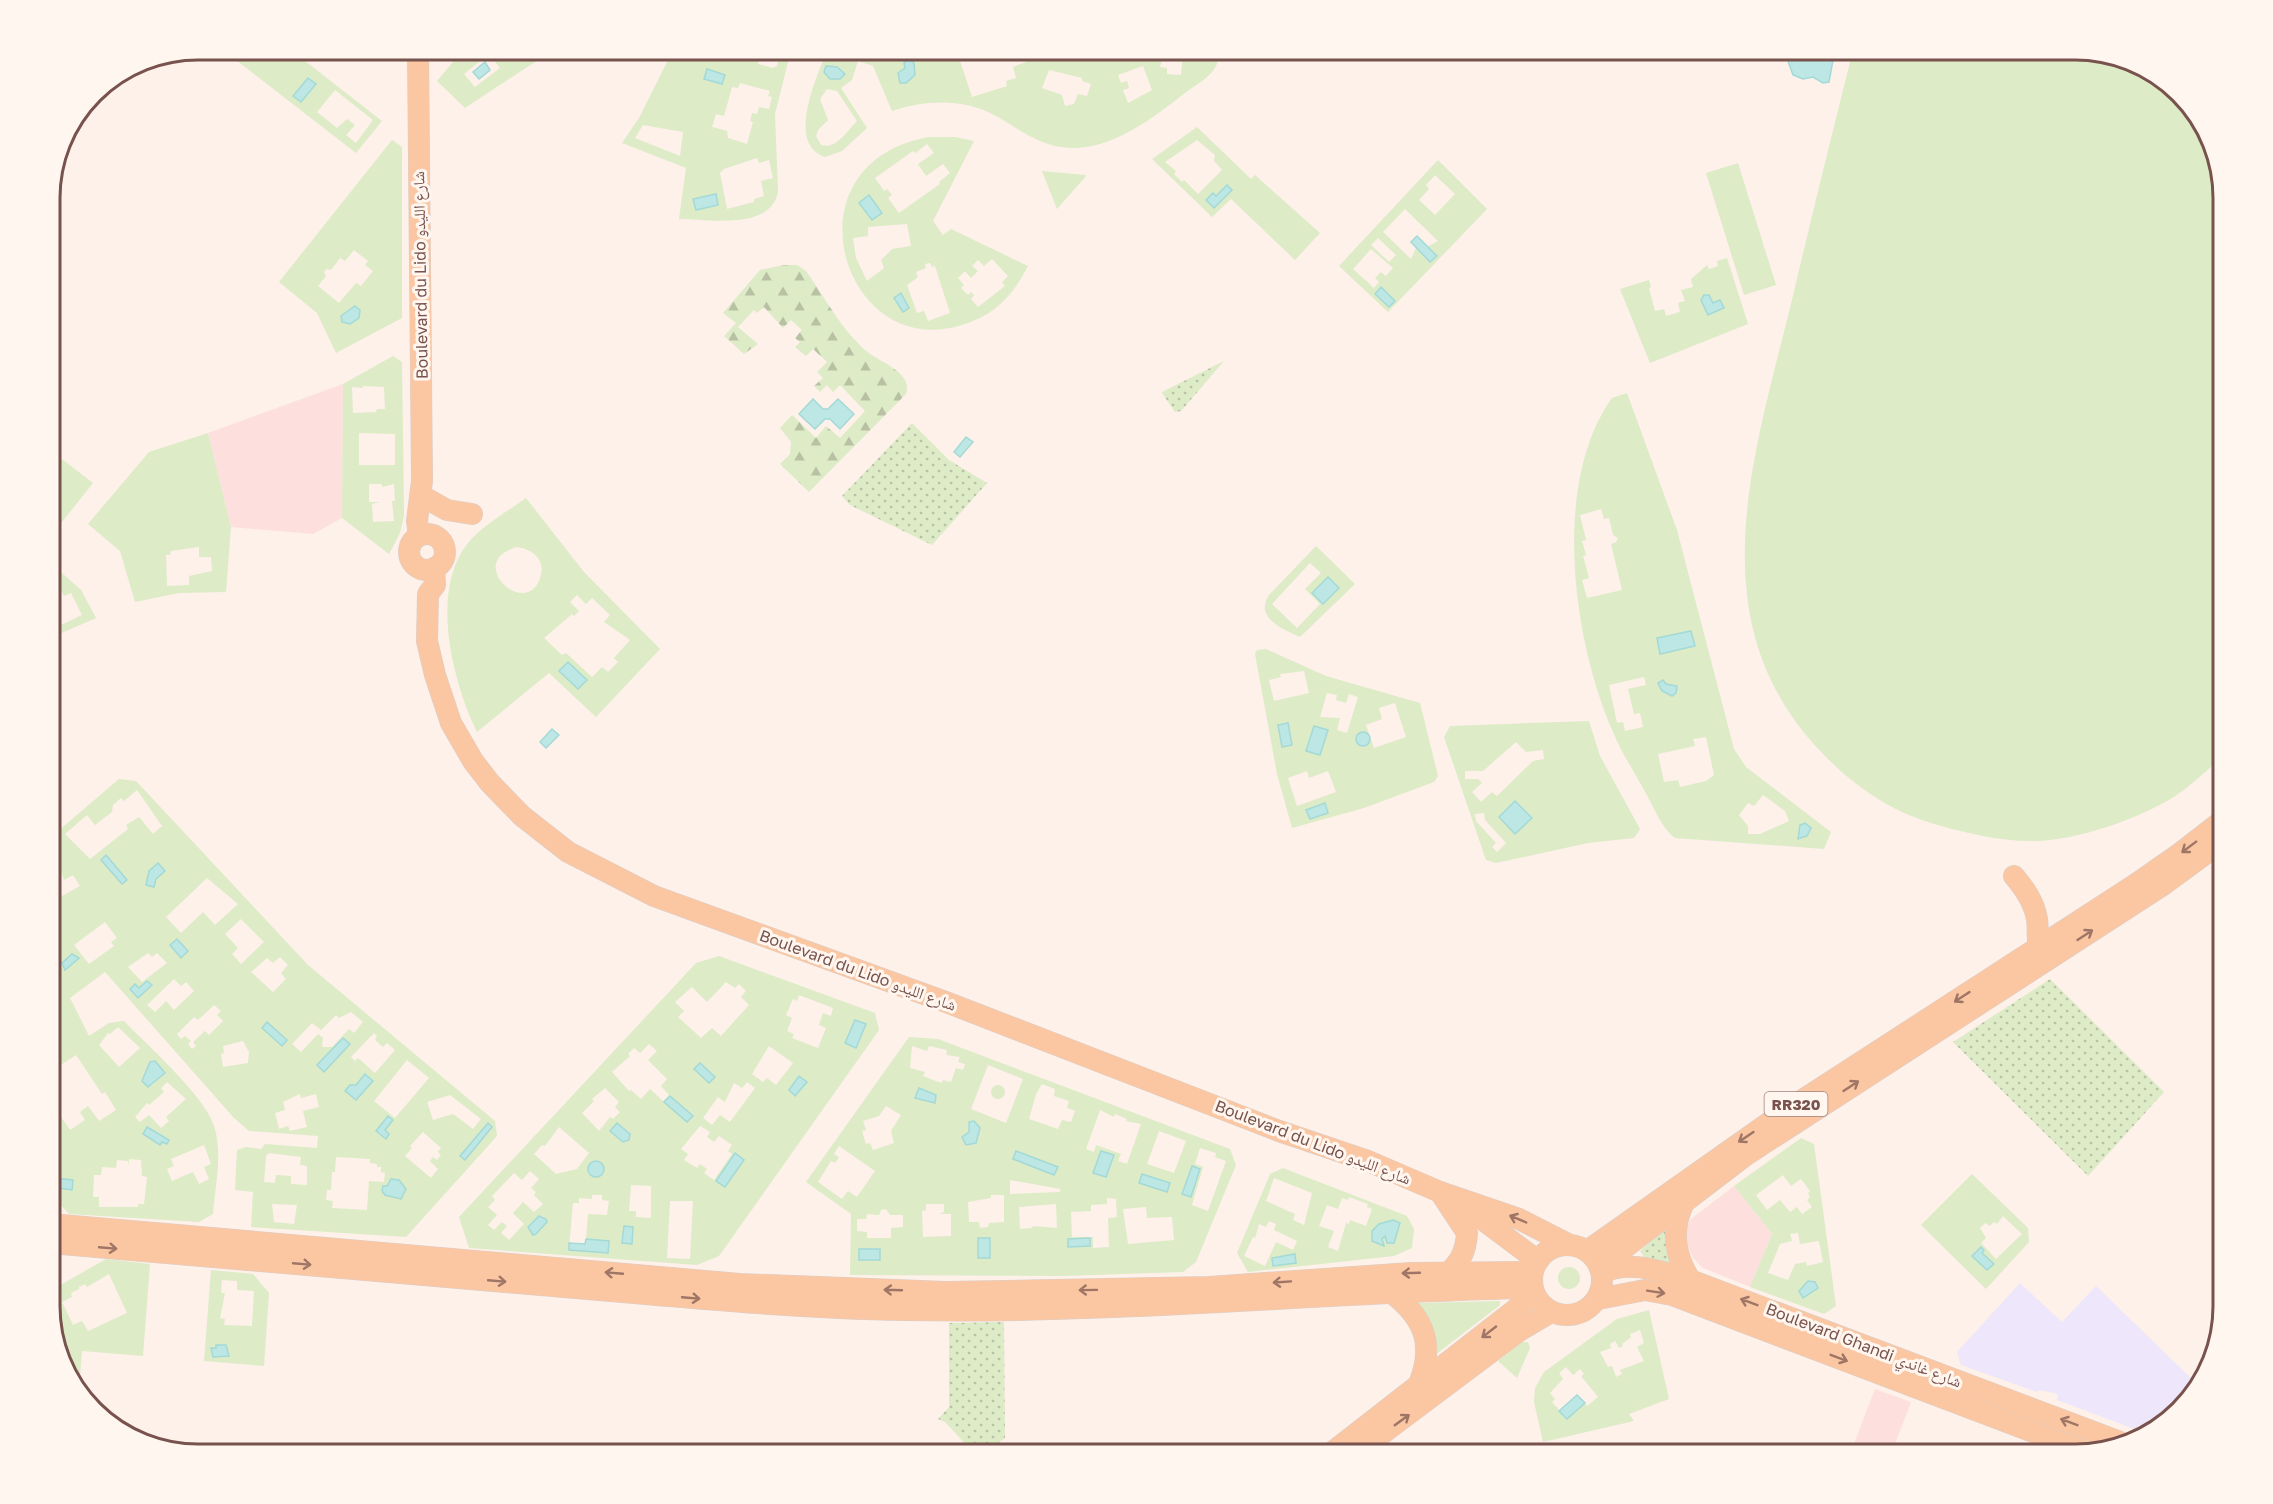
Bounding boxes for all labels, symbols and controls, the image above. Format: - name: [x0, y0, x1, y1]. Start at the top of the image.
- street label: Boulevard du Lido شارع الليدو: [408, 171, 433, 379]
- one-way arrow: [2182, 840, 2198, 853]
- street label: Boulevard du Lido شارع الليدو: [756, 925, 959, 1016]
- one-way arrow: [2077, 929, 2093, 941]
- one-way arrow: [1954, 991, 1971, 1003]
- one-way arrow: [1843, 1080, 1859, 1092]
- road number: RR320: [1764, 1092, 1828, 1116]
- street label: Boulevard du Lido شارع الليدو: [1212, 1095, 1414, 1190]
- one-way arrow: [1737, 1131, 1754, 1144]
- one-way arrow: [1509, 1213, 1527, 1224]
- one-way arrow: [98, 1243, 118, 1254]
- one-way arrow: [292, 1259, 312, 1270]
- one-way arrow: [605, 1268, 625, 1279]
- one-way arrow: [1402, 1268, 1421, 1279]
- one-way arrow: [486, 1276, 506, 1287]
- one-way arrow: [1273, 1276, 1293, 1287]
- one-way arrow: [883, 1284, 903, 1296]
- one-way arrow: [1078, 1285, 1098, 1296]
- one-way arrow: [1645, 1287, 1665, 1298]
- one-way arrow: [681, 1293, 700, 1304]
- one-way arrow: [1740, 1295, 1758, 1306]
- street label: Boulevard Ghandi شارع غاندي: [1762, 1298, 1965, 1394]
- one-way arrow: [1482, 1326, 1498, 1339]
- one-way arrow: [1829, 1353, 1848, 1364]
- one-way arrow: [1393, 1413, 1409, 1426]
- one-way arrow: [2060, 1416, 2079, 1427]

